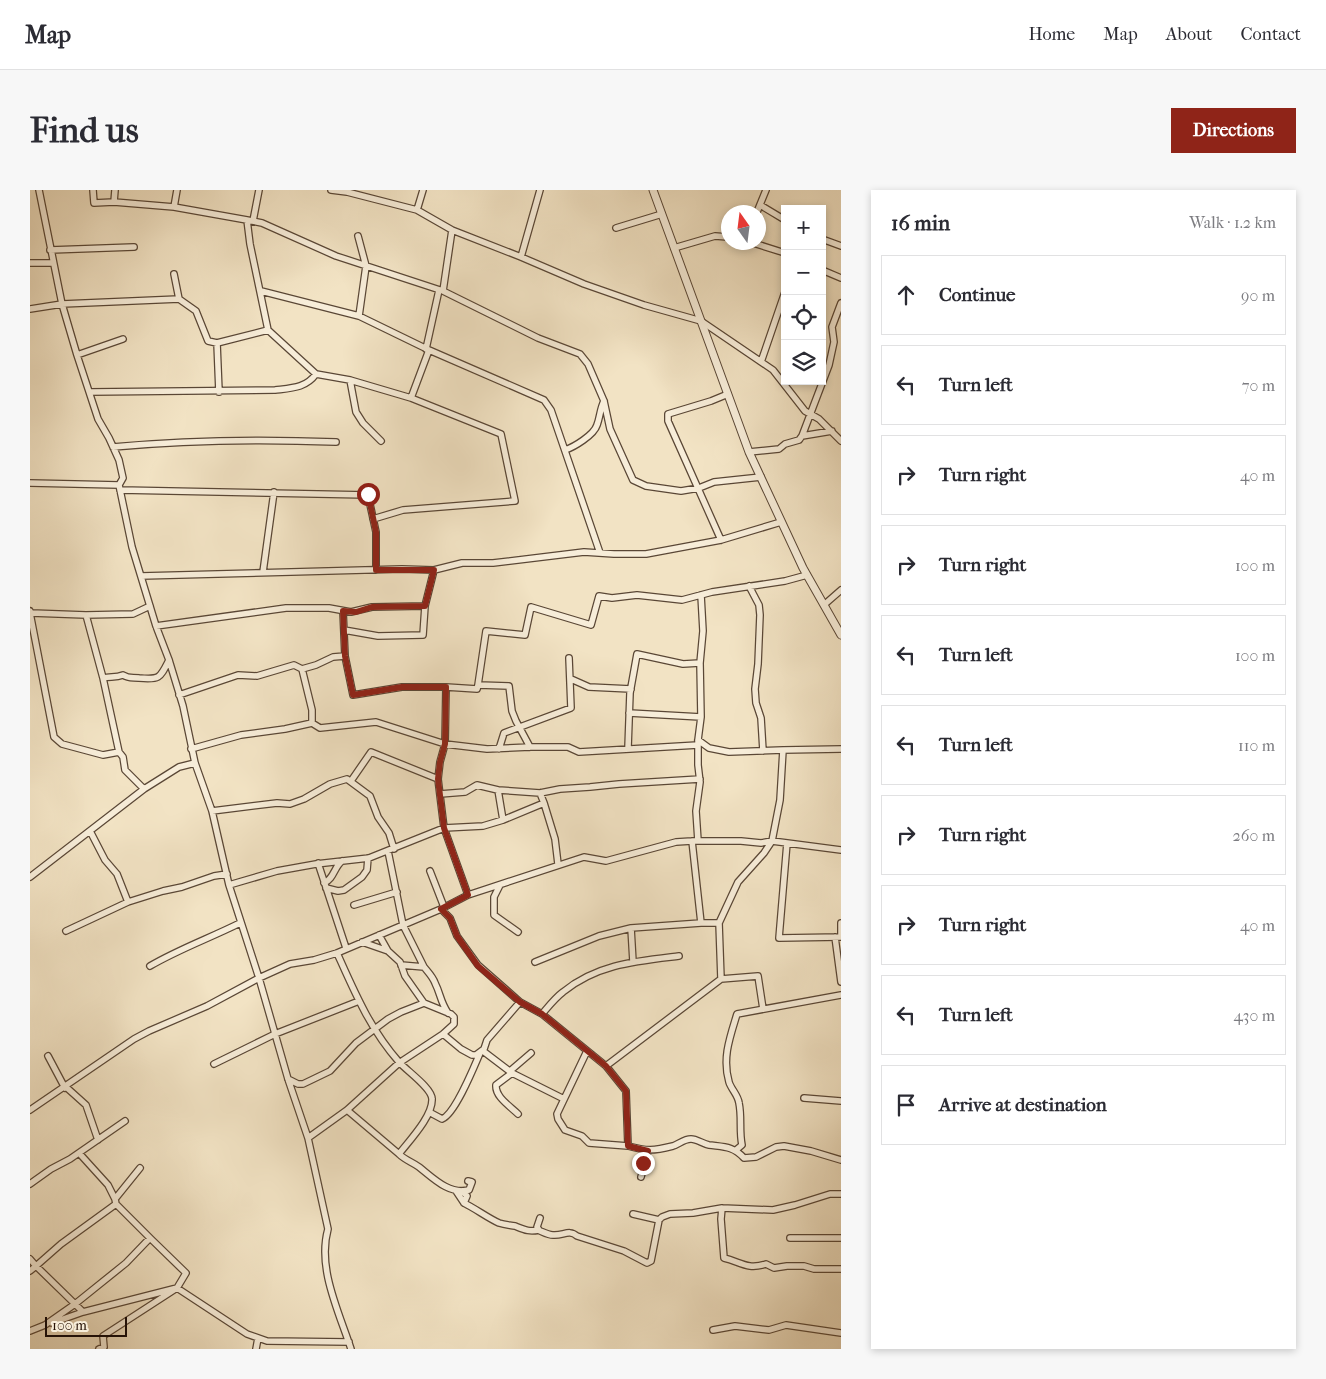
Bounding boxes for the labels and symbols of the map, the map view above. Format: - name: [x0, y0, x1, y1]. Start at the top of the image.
- north arrow: [721, 205, 766, 250]
- route start: [357, 483, 380, 506]
- route end: [632, 1152, 655, 1175]
- scale bar: [45, 1314, 128, 1337]

